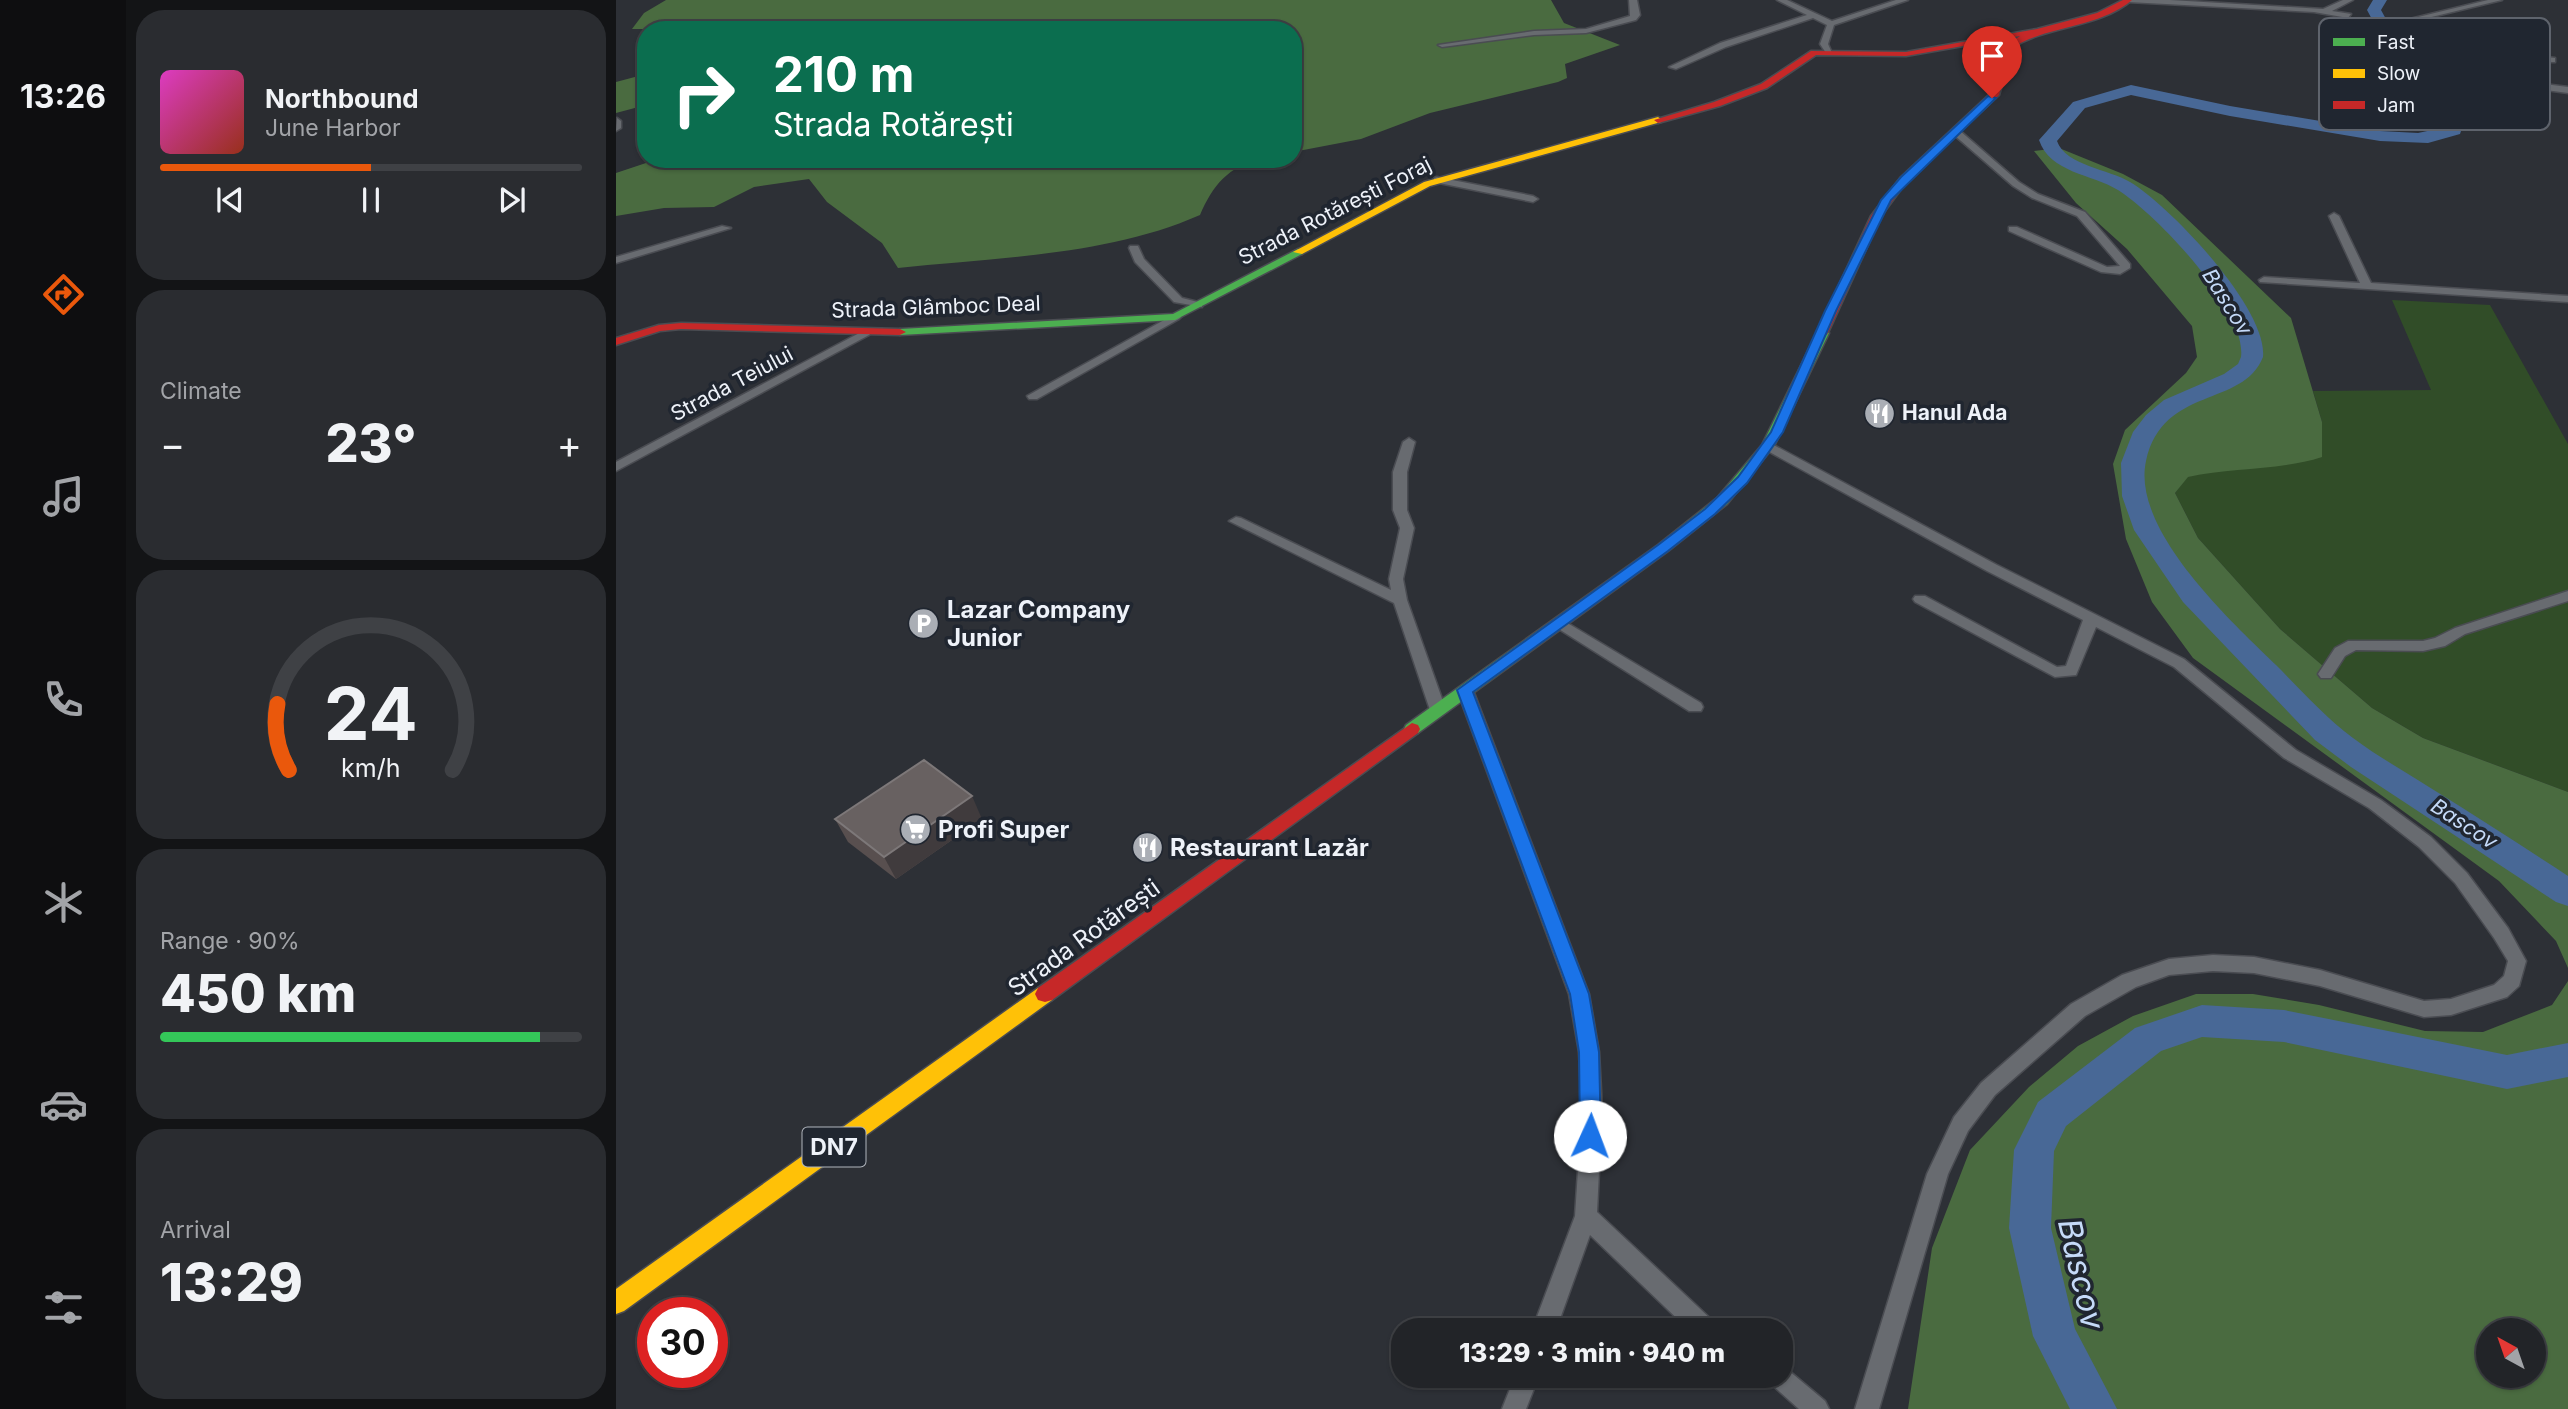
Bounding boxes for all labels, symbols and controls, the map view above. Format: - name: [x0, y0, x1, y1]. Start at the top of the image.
- legend: [2319, 18, 2550, 130]
- pin: [1962, 26, 2022, 98]
- text: Fast: [2377, 31, 2415, 54]
- icon: arrive: [1973, 37, 2011, 75]
- text: 210 m: [773, 45, 914, 104]
- icon: right: [658, 49, 749, 140]
- text: Slow: [2377, 62, 2420, 85]
- text: 13:26: [20, 77, 106, 116]
- text: Northbound: [265, 83, 419, 114]
- text: Jam: [2377, 94, 2415, 117]
- text: Strada Rotărești: [773, 105, 1014, 144]
- text: June Harbor: [265, 114, 401, 142]
- street label: Strada Rotărești Foraj: [1234, 151, 1435, 270]
- icon: previous: [211, 181, 249, 219]
- icon: pause: [352, 181, 390, 219]
- icon: next: [493, 181, 531, 219]
- water label: Bascov: [2197, 264, 2258, 341]
- icon: directions: [39, 270, 88, 319]
- street label: Strada Glâmboc Deal: [831, 290, 1041, 323]
- street label: Strada Teiului: [666, 341, 797, 426]
- text: Climate: [160, 377, 242, 405]
- restaurant icon: Hanul Ada: [1862, 396, 1896, 430]
- place label: Hanul Ada: [1902, 400, 2007, 425]
- text: 23°: [325, 412, 417, 475]
- text: −: [160, 421, 185, 467]
- text: +: [557, 421, 582, 467]
- icon: music: [39, 472, 88, 521]
- place label: Lazar Company Junior: [947, 595, 1131, 652]
- parking icon: Lazar Company Junior: [907, 607, 941, 641]
- text: 24: [324, 670, 418, 759]
- icon: phone: [39, 675, 88, 724]
- text: km/h: [341, 753, 401, 783]
- water label: Bascov: [2427, 793, 2503, 855]
- supermarket icon: Profi Super: [898, 813, 932, 847]
- place label: Profi Super: [938, 815, 1069, 844]
- restaurant icon: Restaurant Lazăr: [1130, 831, 1164, 865]
- place label: Restaurant Lazăr: [1170, 833, 1369, 862]
- street label: Strada Rotărești: [1002, 873, 1165, 1002]
- icon: climate: [39, 878, 88, 927]
- text: Range · 90%: [160, 927, 300, 955]
- text: 450 km: [160, 962, 356, 1025]
- icon: car: [39, 1080, 88, 1129]
- position arrow: [1553, 1099, 1627, 1173]
- road number: DN7: [802, 1128, 865, 1166]
- water label: Bascov: [2050, 1215, 2113, 1334]
- text: Arrival: [160, 1216, 231, 1244]
- text: 13:29: [160, 1251, 303, 1314]
- icon: filters: [39, 1283, 88, 1332]
- speed limit sign: 30: [637, 1297, 728, 1388]
- north arrow: [2476, 1318, 2546, 1388]
- map controls: [2476, 1318, 2546, 1388]
- text: 13:29 · 3 min · 940 m: [1459, 1337, 1725, 1368]

